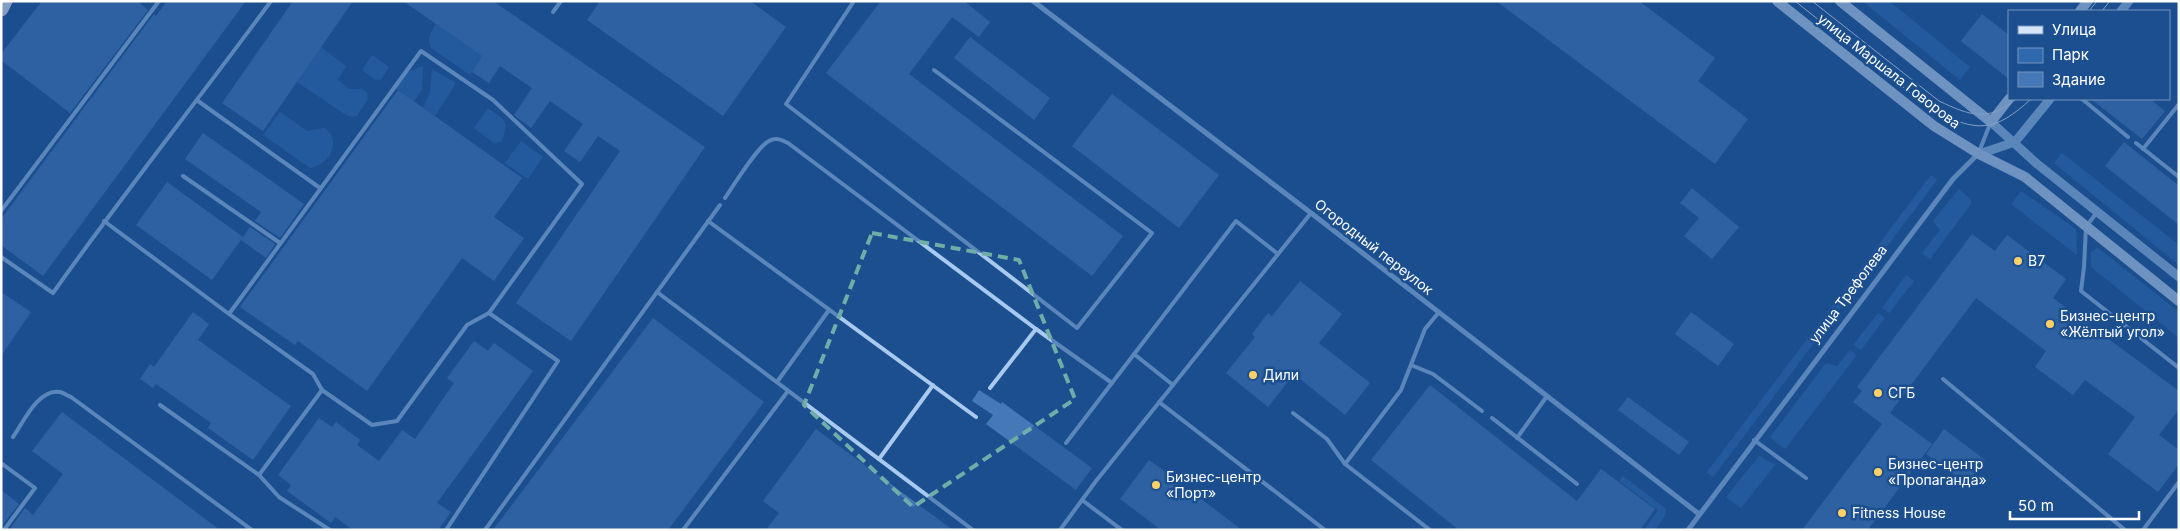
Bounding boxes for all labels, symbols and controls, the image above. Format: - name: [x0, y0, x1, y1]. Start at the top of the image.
- street label: улица Маршала Говорова: [1815, 10, 1964, 132]
- legend: [2008, 10, 2170, 100]
- text: Улица: [2052, 20, 2096, 39]
- text: Парк: [2052, 45, 2089, 64]
- text: Здание: [2052, 70, 2106, 89]
- street label: Огородный переулок: [1312, 195, 1437, 298]
- street label: улица Трефолева: [1805, 241, 1890, 346]
- place label: В7: [2028, 252, 2045, 269]
- marker: В7: [2012, 255, 2024, 267]
- place label: Бизнес-центр «Жёлтый угол»: [2060, 307, 2165, 340]
- marker: Бизнес-центр «Жёлтый угол»: [2044, 318, 2056, 330]
- place label: Дили: [1263, 366, 1299, 383]
- marker: Дили: [1247, 369, 1259, 381]
- place label: СГБ: [1888, 384, 1915, 401]
- marker: СГБ: [1872, 387, 1884, 399]
- place label: Бизнес-центр «Пропаганда»: [1888, 455, 1987, 488]
- marker: Бизнес-центр «Пропаганда»: [1872, 466, 1884, 478]
- place label: Бизнес-центр «Порт»: [1166, 468, 1261, 501]
- marker: Бизнес-центр «Порт»: [1150, 479, 1162, 491]
- scale bar: [2010, 488, 2139, 520]
- text: 50 m: [2018, 496, 2054, 515]
- place label: Fitness House: [1852, 504, 1946, 521]
- marker: Fitness House: [1836, 507, 1848, 519]

